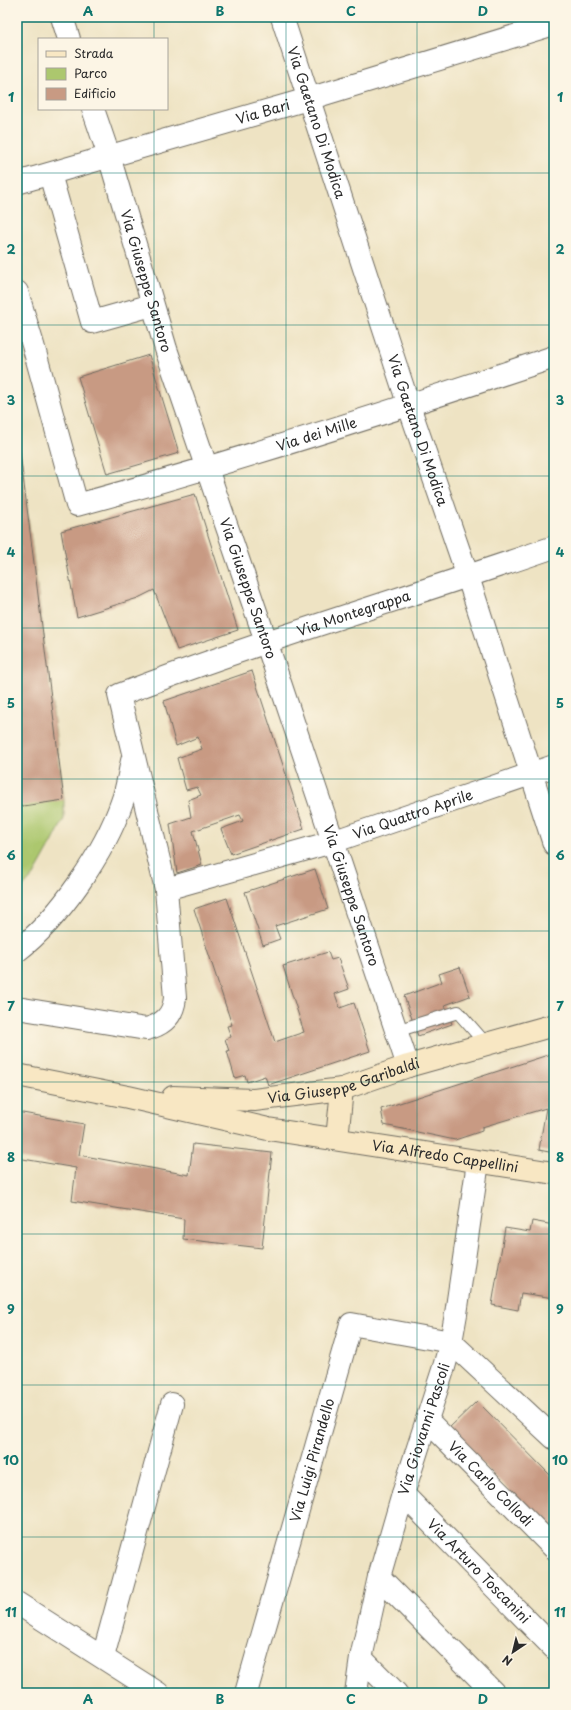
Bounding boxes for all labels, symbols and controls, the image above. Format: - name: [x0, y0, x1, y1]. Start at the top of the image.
- text: A: [83, 1, 93, 20]
- text: B: [216, 1, 225, 20]
- text: C: [346, 1, 356, 20]
- text: D: [478, 1, 488, 20]
- legend: [38, 38, 168, 110]
- text: Strada: [74, 44, 114, 62]
- street label: Via Gaetano Di Modica: [282, 44, 352, 202]
- text: Parco: [74, 64, 108, 82]
- text: Edificio: [74, 84, 116, 102]
- text: 1: [8, 87, 14, 106]
- text: 1: [557, 87, 563, 106]
- street label: Via Bari: [233, 94, 292, 129]
- street label: Via Giuseppe Santoro: [115, 207, 177, 355]
- text: 2: [6, 239, 16, 258]
- text: 2: [555, 239, 565, 258]
- street label: Via Gaetano Di Modica: [383, 352, 454, 510]
- text: 3: [7, 390, 16, 409]
- text: 3: [556, 390, 565, 409]
- street label: Via dei Mille: [274, 411, 360, 456]
- street label: Via Giuseppe Santoro: [215, 515, 282, 662]
- text: 4: [7, 542, 16, 561]
- text: 4: [556, 542, 565, 561]
- street label: Via Montegrappa: [294, 584, 413, 641]
- text: 5: [7, 693, 15, 712]
- text: 5: [556, 693, 564, 712]
- street label: Via Quattro Aprile: [350, 784, 476, 844]
- street label: Via Giuseppe Santoro: [318, 822, 385, 969]
- text: 6: [6, 845, 16, 864]
- text: 6: [555, 845, 565, 864]
- text: 7: [7, 996, 15, 1015]
- text: 7: [556, 996, 564, 1015]
- street label: Via Giuseppe Garibaldi: [266, 1052, 422, 1108]
- street label: Via Alfredo Cappellini: [370, 1134, 520, 1177]
- text: 8: [7, 1147, 15, 1166]
- text: 8: [556, 1147, 564, 1166]
- text: 9: [7, 1299, 15, 1318]
- text: 9: [556, 1299, 564, 1318]
- street label: Via Giovanni Pascoli: [392, 1360, 455, 1498]
- street label: Via Luigi Pirandello: [284, 1395, 339, 1525]
- street label: Via Carlo Collodi: [443, 1436, 538, 1531]
- text: 10: [3, 1450, 19, 1469]
- text: 10: [552, 1450, 568, 1469]
- street label: Via Arturo Toscanini: [423, 1513, 535, 1628]
- text: 11: [5, 1602, 17, 1621]
- text: 11: [554, 1602, 566, 1621]
- north arrow: [493, 1632, 533, 1672]
- text: N: [498, 1651, 515, 1670]
- text: A: [83, 1689, 93, 1708]
- text: B: [216, 1689, 225, 1708]
- text: C: [346, 1689, 356, 1708]
- text: D: [478, 1689, 488, 1708]

